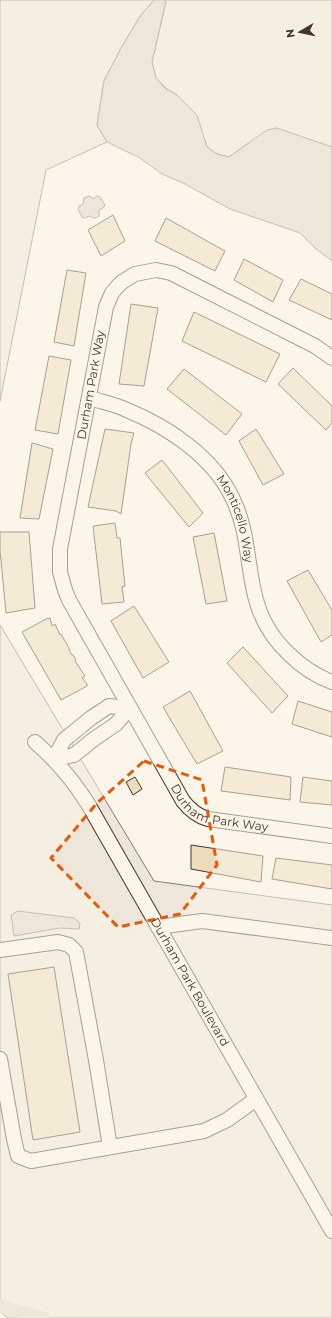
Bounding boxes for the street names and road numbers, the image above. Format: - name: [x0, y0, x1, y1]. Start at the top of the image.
- street label: Durham Park Way: [74, 329, 108, 441]
- street label: Monticello Way: [214, 472, 257, 564]
- street label: Durham Park Way: [168, 781, 270, 834]
- street label: Durham Park Boulevard: [148, 915, 233, 1049]

